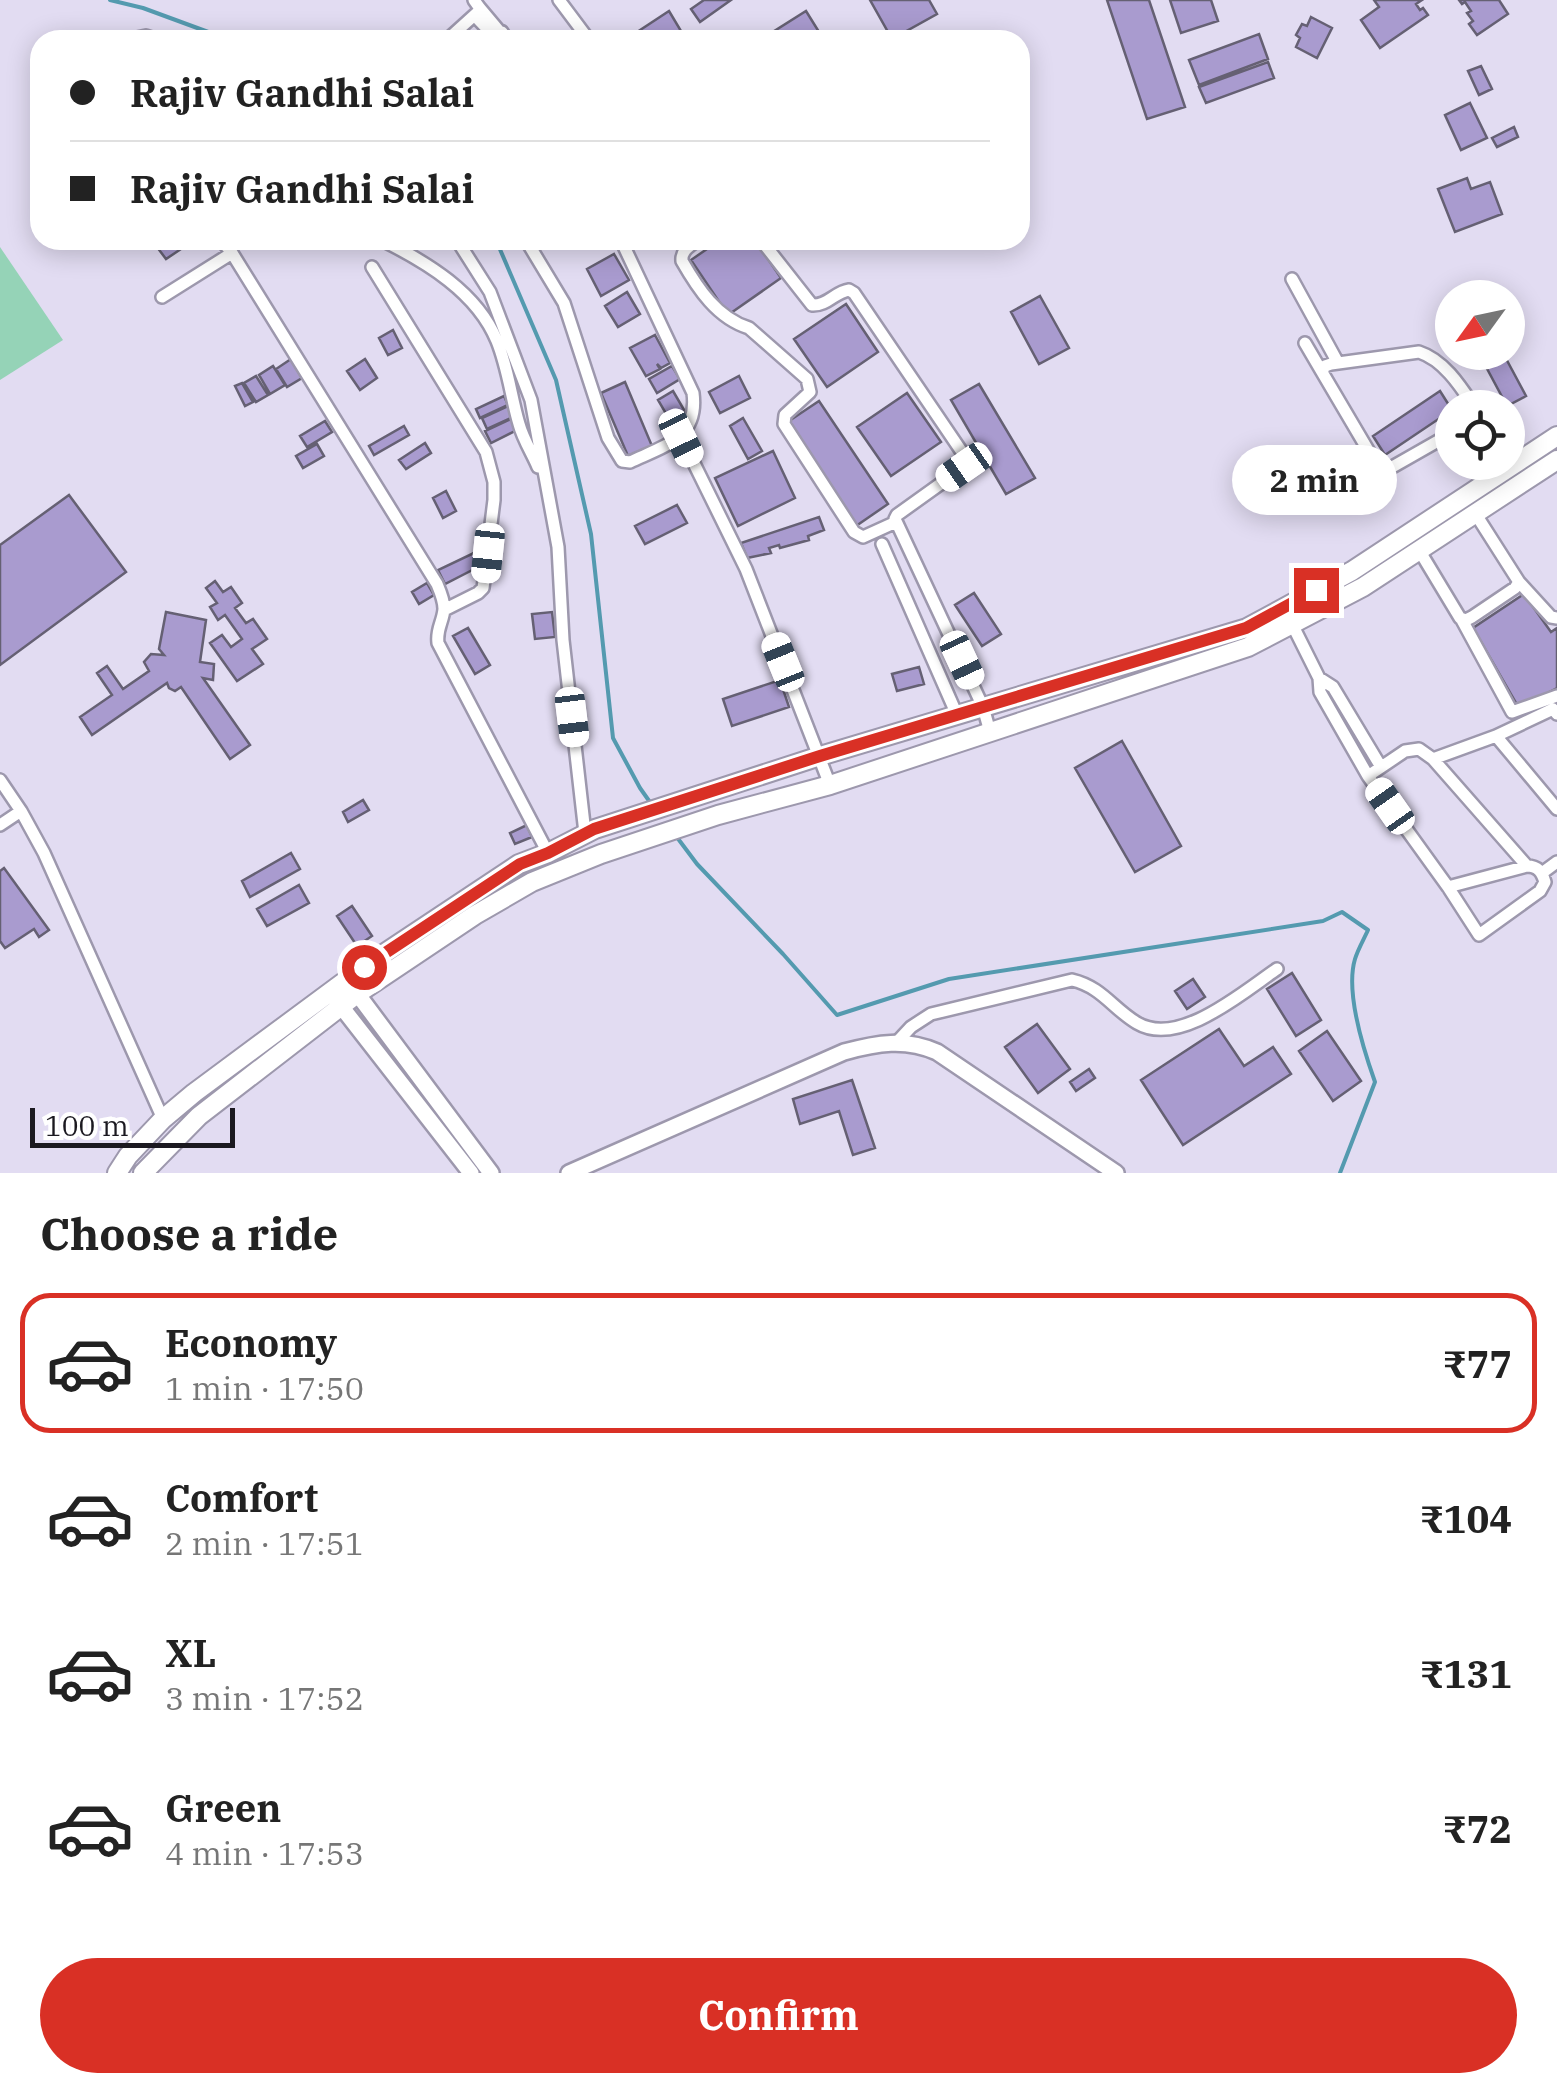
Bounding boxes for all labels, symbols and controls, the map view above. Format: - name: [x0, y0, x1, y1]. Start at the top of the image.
- text: Rajiv Gandhi Salai: [130, 68, 474, 117]
- text: Rajiv Gandhi Salai: [130, 164, 474, 213]
- north arrow: [1435, 280, 1525, 370]
- map controls: [1435, 280, 1525, 480]
- button: locate: [1435, 390, 1525, 480]
- car: [654, 404, 708, 472]
- car: [931, 438, 997, 496]
- callout: 2 min: [1234, 445, 1398, 515]
- text: 2 min: [1270, 459, 1359, 501]
- car: [470, 522, 506, 584]
- route end: [1294, 568, 1339, 613]
- car: [936, 626, 988, 694]
- car: [758, 629, 808, 695]
- car: [553, 685, 591, 749]
- car: [1361, 773, 1419, 839]
- route start: [342, 945, 387, 990]
- scale bar: [30, 1103, 235, 1148]
- text: 100 m: [45, 1107, 129, 1144]
- text: Choose a ride: [40, 1204, 338, 1262]
- icon: car: [45, 1318, 135, 1408]
- text: Economy: [165, 1318, 337, 1367]
- text: ₹77: [1442, 1339, 1512, 1388]
- text: 1 min · 17:50: [165, 1367, 364, 1409]
- icon: car: [45, 1473, 135, 1563]
- text: Comfort: [165, 1473, 318, 1522]
- text: ₹104: [1419, 1494, 1512, 1543]
- text: 2 min · 17:51: [165, 1522, 364, 1564]
- icon: car: [45, 1628, 135, 1718]
- text: XL: [165, 1628, 216, 1677]
- text: ₹131: [1419, 1649, 1512, 1698]
- text: 3 min · 17:52: [165, 1677, 364, 1719]
- icon: car: [45, 1783, 135, 1873]
- text: Green: [165, 1783, 281, 1832]
- text: ₹72: [1442, 1804, 1512, 1853]
- text: 4 min · 17:53: [165, 1832, 364, 1874]
- button: Confirm: [40, 1958, 1517, 2073]

